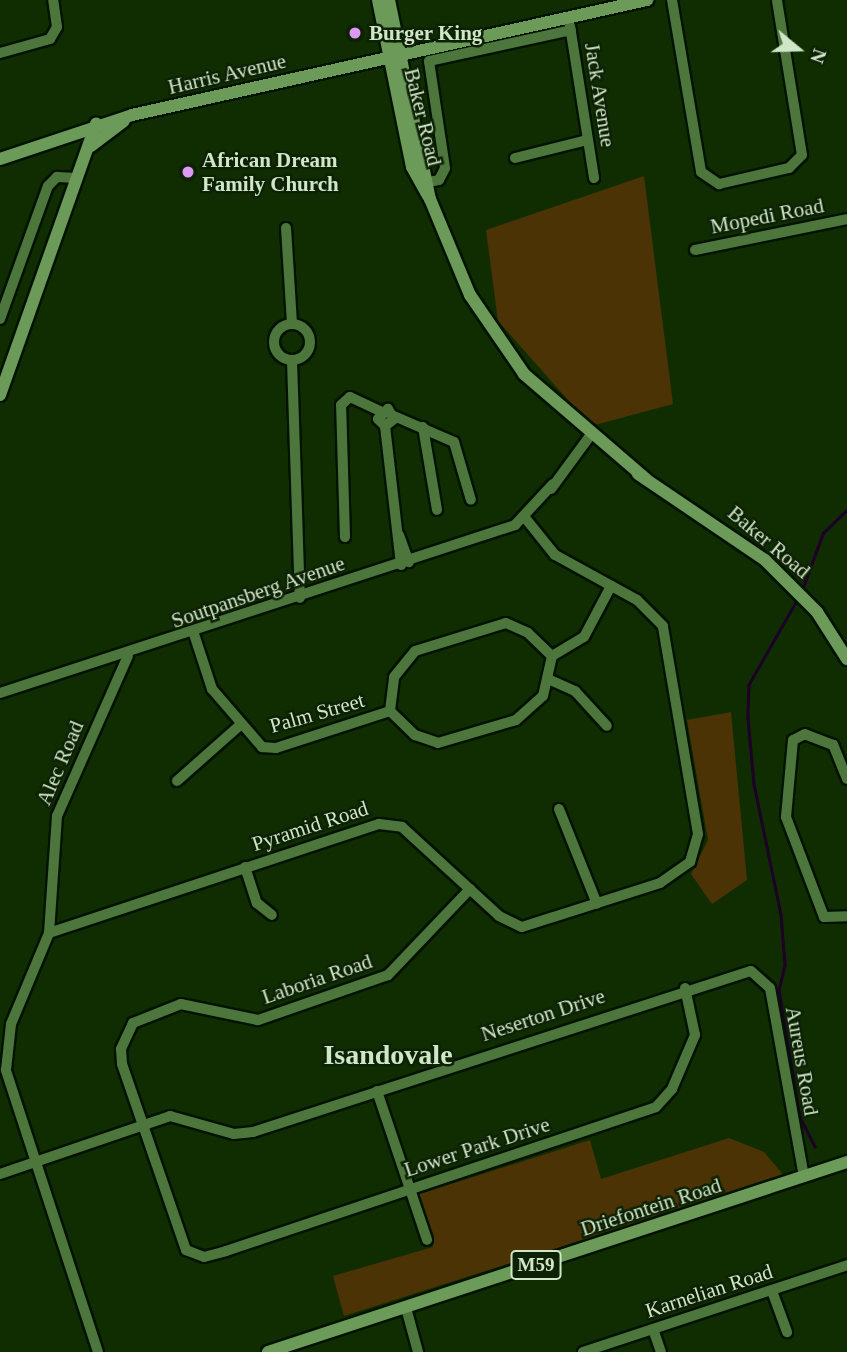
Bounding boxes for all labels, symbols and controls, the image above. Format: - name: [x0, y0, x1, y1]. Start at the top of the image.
- north arrow: [763, 14, 833, 84]
- place label: Burger King: [369, 20, 483, 46]
- marker: Burger King: [347, 25, 363, 41]
- street label: Jack Avenue: [579, 41, 621, 149]
- text: N: [806, 46, 830, 66]
- street label: Harris Avenue: [165, 48, 289, 100]
- street label: Baker Road: [399, 66, 447, 168]
- place label: African Dream Family Church: [202, 147, 339, 197]
- marker: African Dream Family Church: [180, 164, 196, 180]
- street label: Mopedi Road: [708, 193, 826, 239]
- street label: Baker Road: [723, 500, 815, 584]
- street label: Soutpansberg Avenue: [167, 550, 349, 634]
- street label: Palm Street: [267, 687, 367, 739]
- street label: Alec Road: [31, 717, 89, 809]
- street label: Pyramid Road: [249, 795, 371, 857]
- street label: Laboria Road: [259, 948, 375, 1010]
- street label: Neserton Drive: [478, 983, 608, 1047]
- street label: Aureus Road: [780, 1005, 824, 1117]
- district label: Isandovale: [323, 1038, 453, 1072]
- street label: Lower Park Drive: [401, 1112, 553, 1182]
- street label: Driefontein Road: [578, 1172, 724, 1242]
- road number: M59: [510, 1250, 562, 1280]
- street label: Karnelian Road: [642, 1259, 776, 1323]

